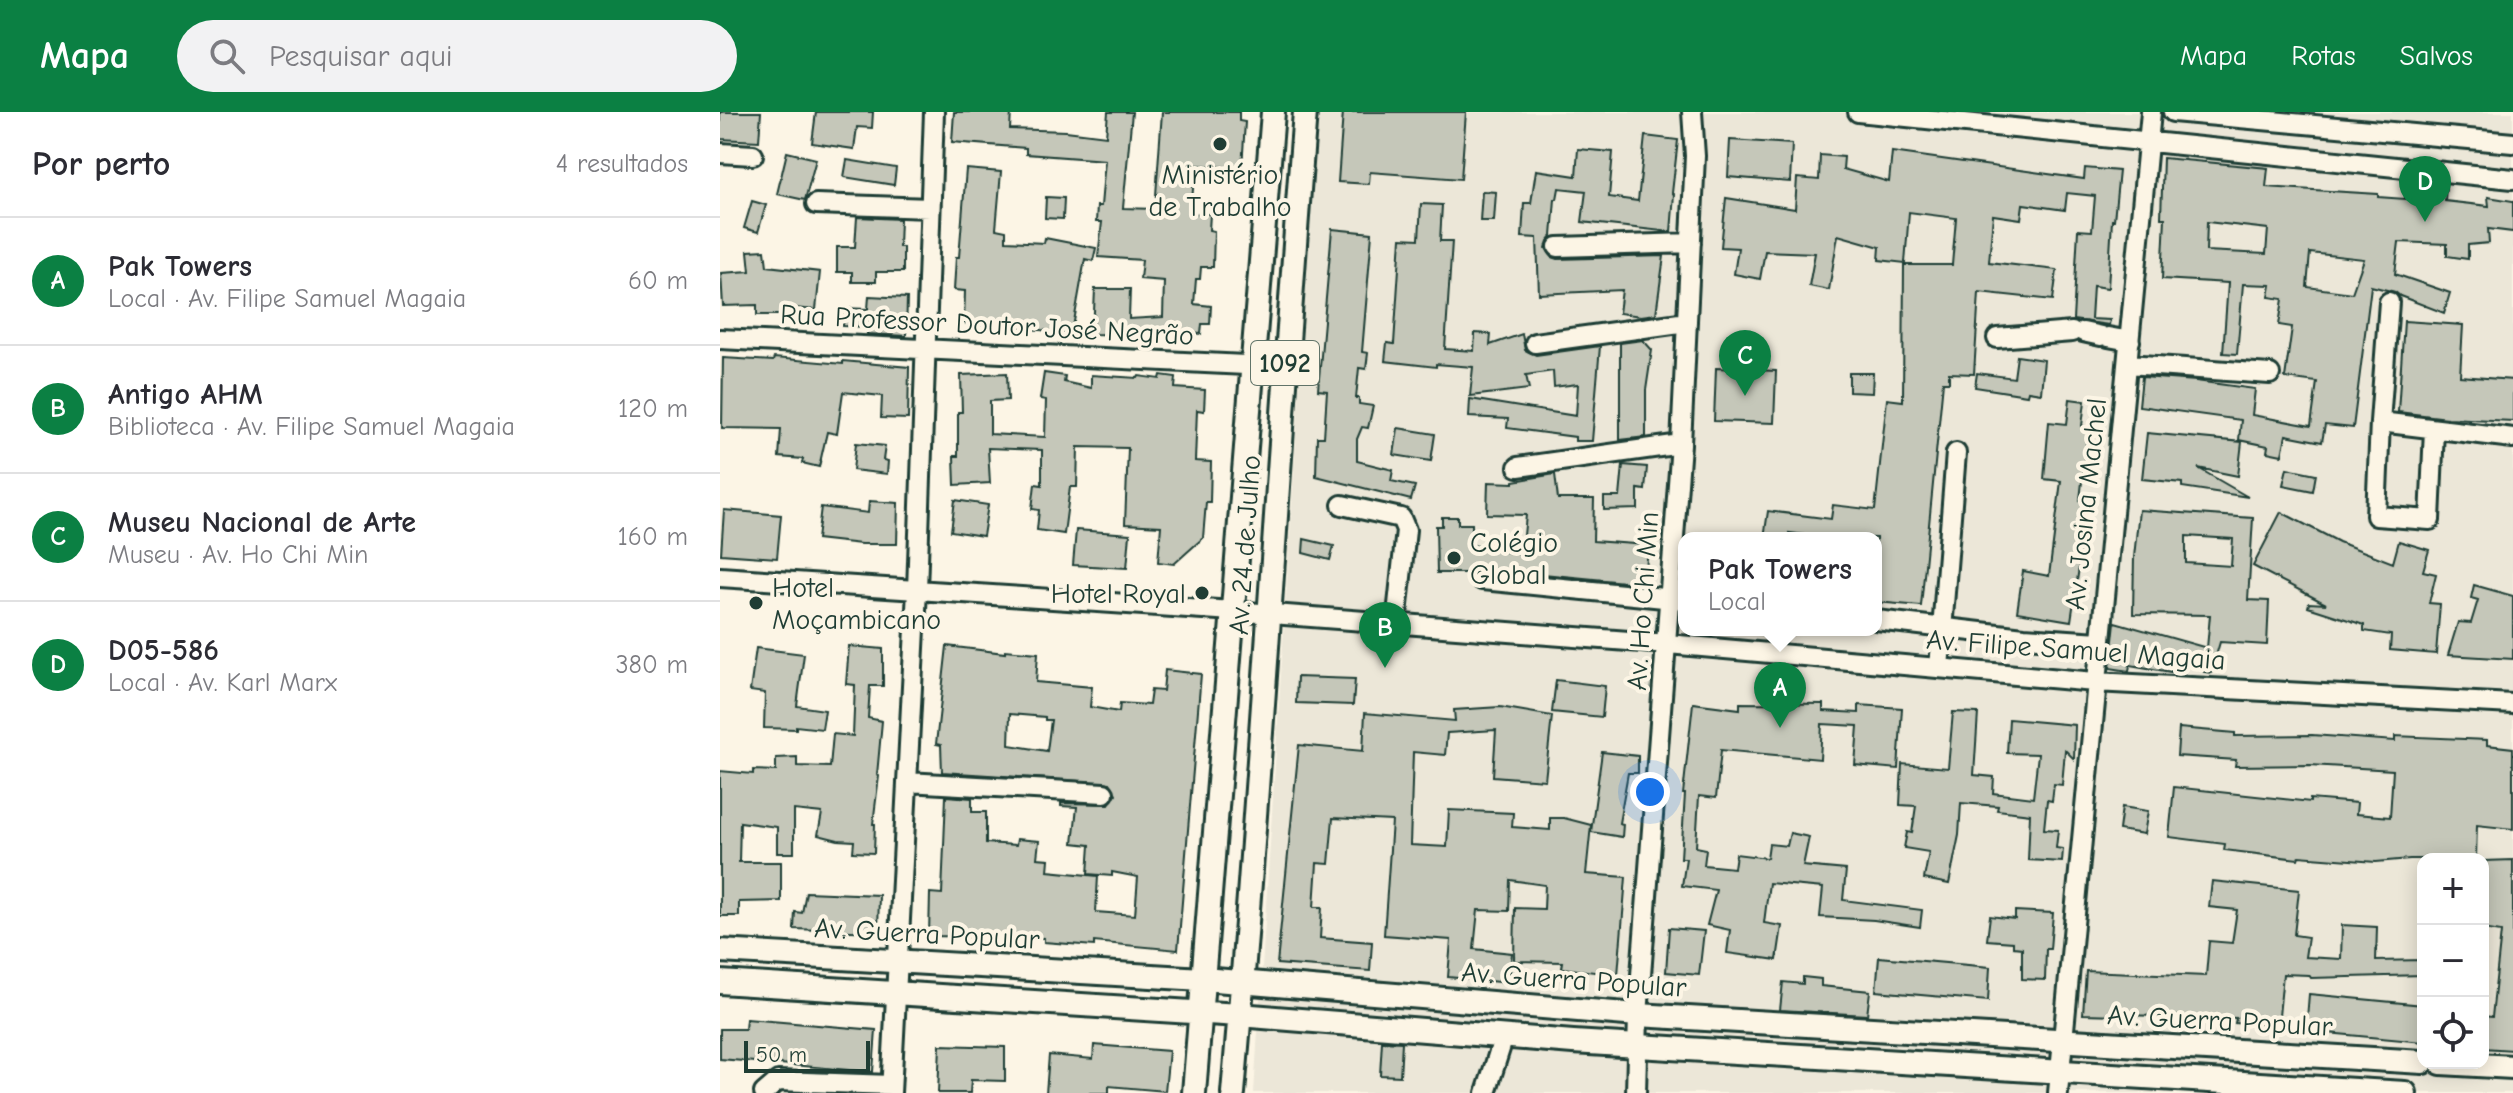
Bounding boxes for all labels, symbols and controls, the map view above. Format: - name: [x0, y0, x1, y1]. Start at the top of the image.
- search box: [177, 20, 737, 92]
- text: Mapa: [40, 34, 129, 78]
- icon: search: [205, 34, 249, 78]
- text: Pesquisar aqui: [269, 39, 453, 74]
- text: Mapa: [2180, 40, 2247, 72]
- text: Rotas: [2291, 40, 2356, 72]
- text: Salvos: [2400, 40, 2473, 72]
- marker: Ministério de Trabalho: [1211, 135, 1229, 153]
- text: Por perto: [32, 144, 170, 184]
- text: 4 resultados: [556, 149, 688, 179]
- pin: D: [2399, 156, 2451, 222]
- place label: Ministério de Trabalho: [1148, 159, 1292, 223]
- text: Pak Towers: [108, 249, 252, 284]
- text: A: [51, 266, 65, 296]
- text: 60 m: [628, 266, 688, 296]
- text: Local · Av. Filipe Samuel Magaia: [108, 284, 466, 314]
- street label: Rua Professor Doutor José Negrão: [779, 298, 1195, 352]
- pin: C: [1719, 330, 1771, 396]
- road number: 1092: [1251, 341, 1319, 385]
- text: Antigo AHM: [108, 377, 263, 412]
- text: B: [50, 394, 66, 424]
- text: 120 m: [618, 394, 688, 424]
- street label: Av. Josina Machel: [2059, 397, 2113, 612]
- text: Biblioteca · Av. Filipe Samuel Magaia: [108, 412, 515, 442]
- street label: Av. 24 de Julho: [1223, 454, 1267, 636]
- text: Museu Nacional de Arte: [108, 505, 416, 540]
- street label: Av. Ho Chi Min: [1621, 511, 1665, 692]
- text: C: [50, 522, 66, 552]
- text: 160 m: [618, 522, 688, 552]
- place label: Colégio Global: [1470, 527, 1558, 591]
- popup: [1678, 532, 1882, 636]
- text: Museu · Av. Ho Chi Min: [108, 540, 369, 570]
- marker: Colégio Global: [1445, 549, 1463, 567]
- text: Pak Towers: [1708, 552, 1852, 587]
- place label: Hotel Moçambicano: [772, 572, 941, 636]
- place label: Hotel Royal: [1051, 578, 1186, 610]
- marker: Hotel Royal: [1193, 584, 1211, 602]
- text: Local: [1708, 587, 1766, 617]
- marker: Hotel Moçambicano: [747, 594, 765, 612]
- pin: B: [1359, 602, 1411, 668]
- street label: Av. Filipe Samuel Magaia: [1925, 624, 2227, 676]
- text: D05-586: [108, 633, 219, 668]
- text: D: [50, 650, 66, 680]
- text: 380 m: [615, 650, 688, 680]
- pin: A: [1754, 662, 1806, 728]
- text: Local · Av. Karl Marx: [108, 668, 337, 698]
- your location: [1630, 772, 1670, 812]
- map controls: [2417, 853, 2489, 1069]
- button: +: [2417, 853, 2489, 925]
- street label: Av. Guerra Popular: [813, 912, 1040, 956]
- button: −: [2417, 925, 2489, 997]
- street label: Av. Guerra Popular: [1460, 956, 1688, 1004]
- button: locate: [2417, 997, 2489, 1069]
- street label: Av. Guerra Popular: [2106, 999, 2333, 1043]
- scale bar: [744, 1037, 870, 1073]
- text: 50 m: [756, 1042, 807, 1068]

